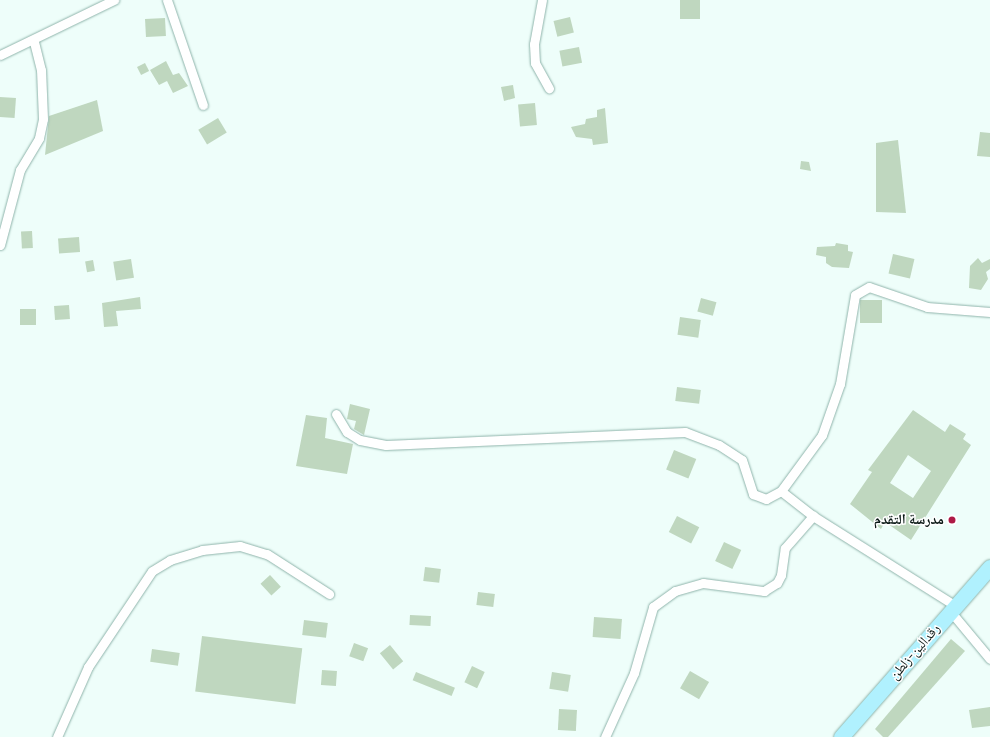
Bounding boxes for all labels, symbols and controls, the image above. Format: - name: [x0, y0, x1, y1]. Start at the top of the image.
- place label: مدرسة التقدم: [874, 512, 944, 528]
- marker: مدرسة التقدم: [947, 515, 957, 525]
- street label: رقدالين-زلطن: [886, 621, 944, 683]

